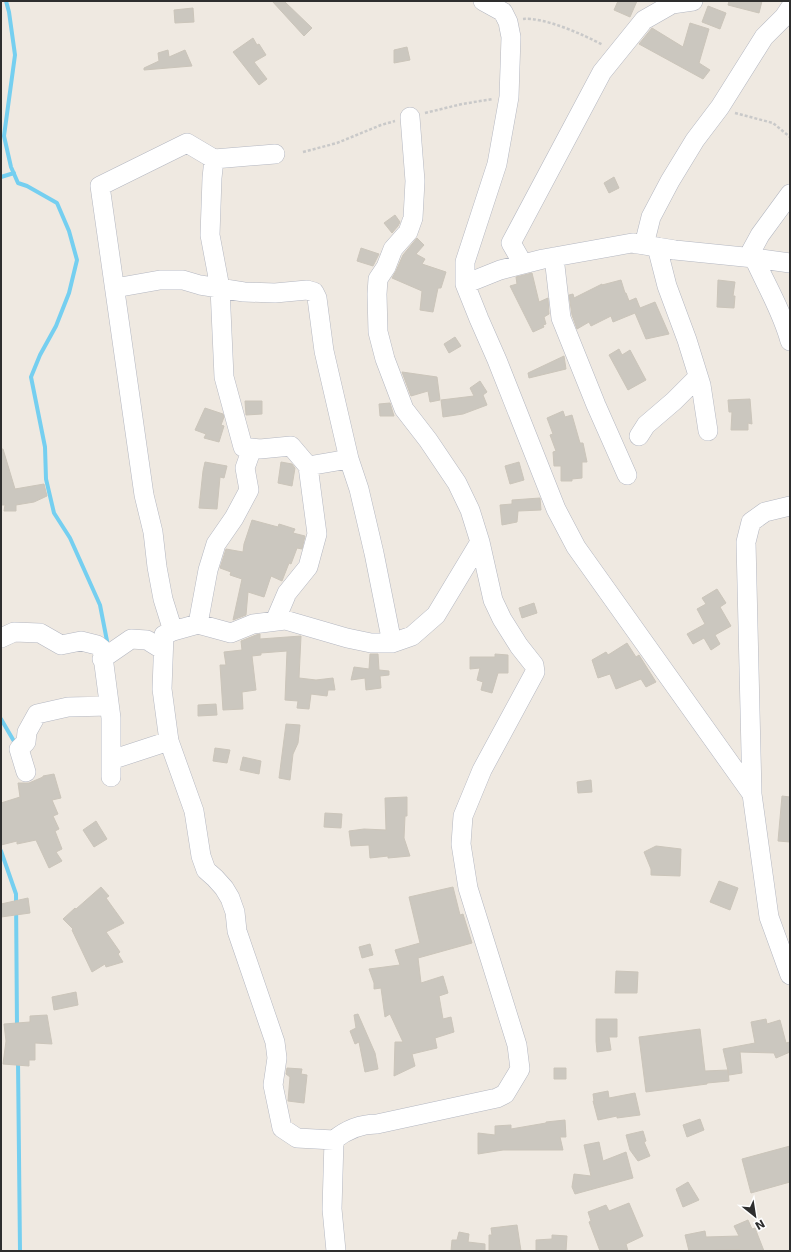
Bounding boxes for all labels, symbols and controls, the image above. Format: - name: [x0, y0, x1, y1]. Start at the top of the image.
- north arrow: [735, 1196, 775, 1236]
- text: N: [753, 1216, 767, 1232]

